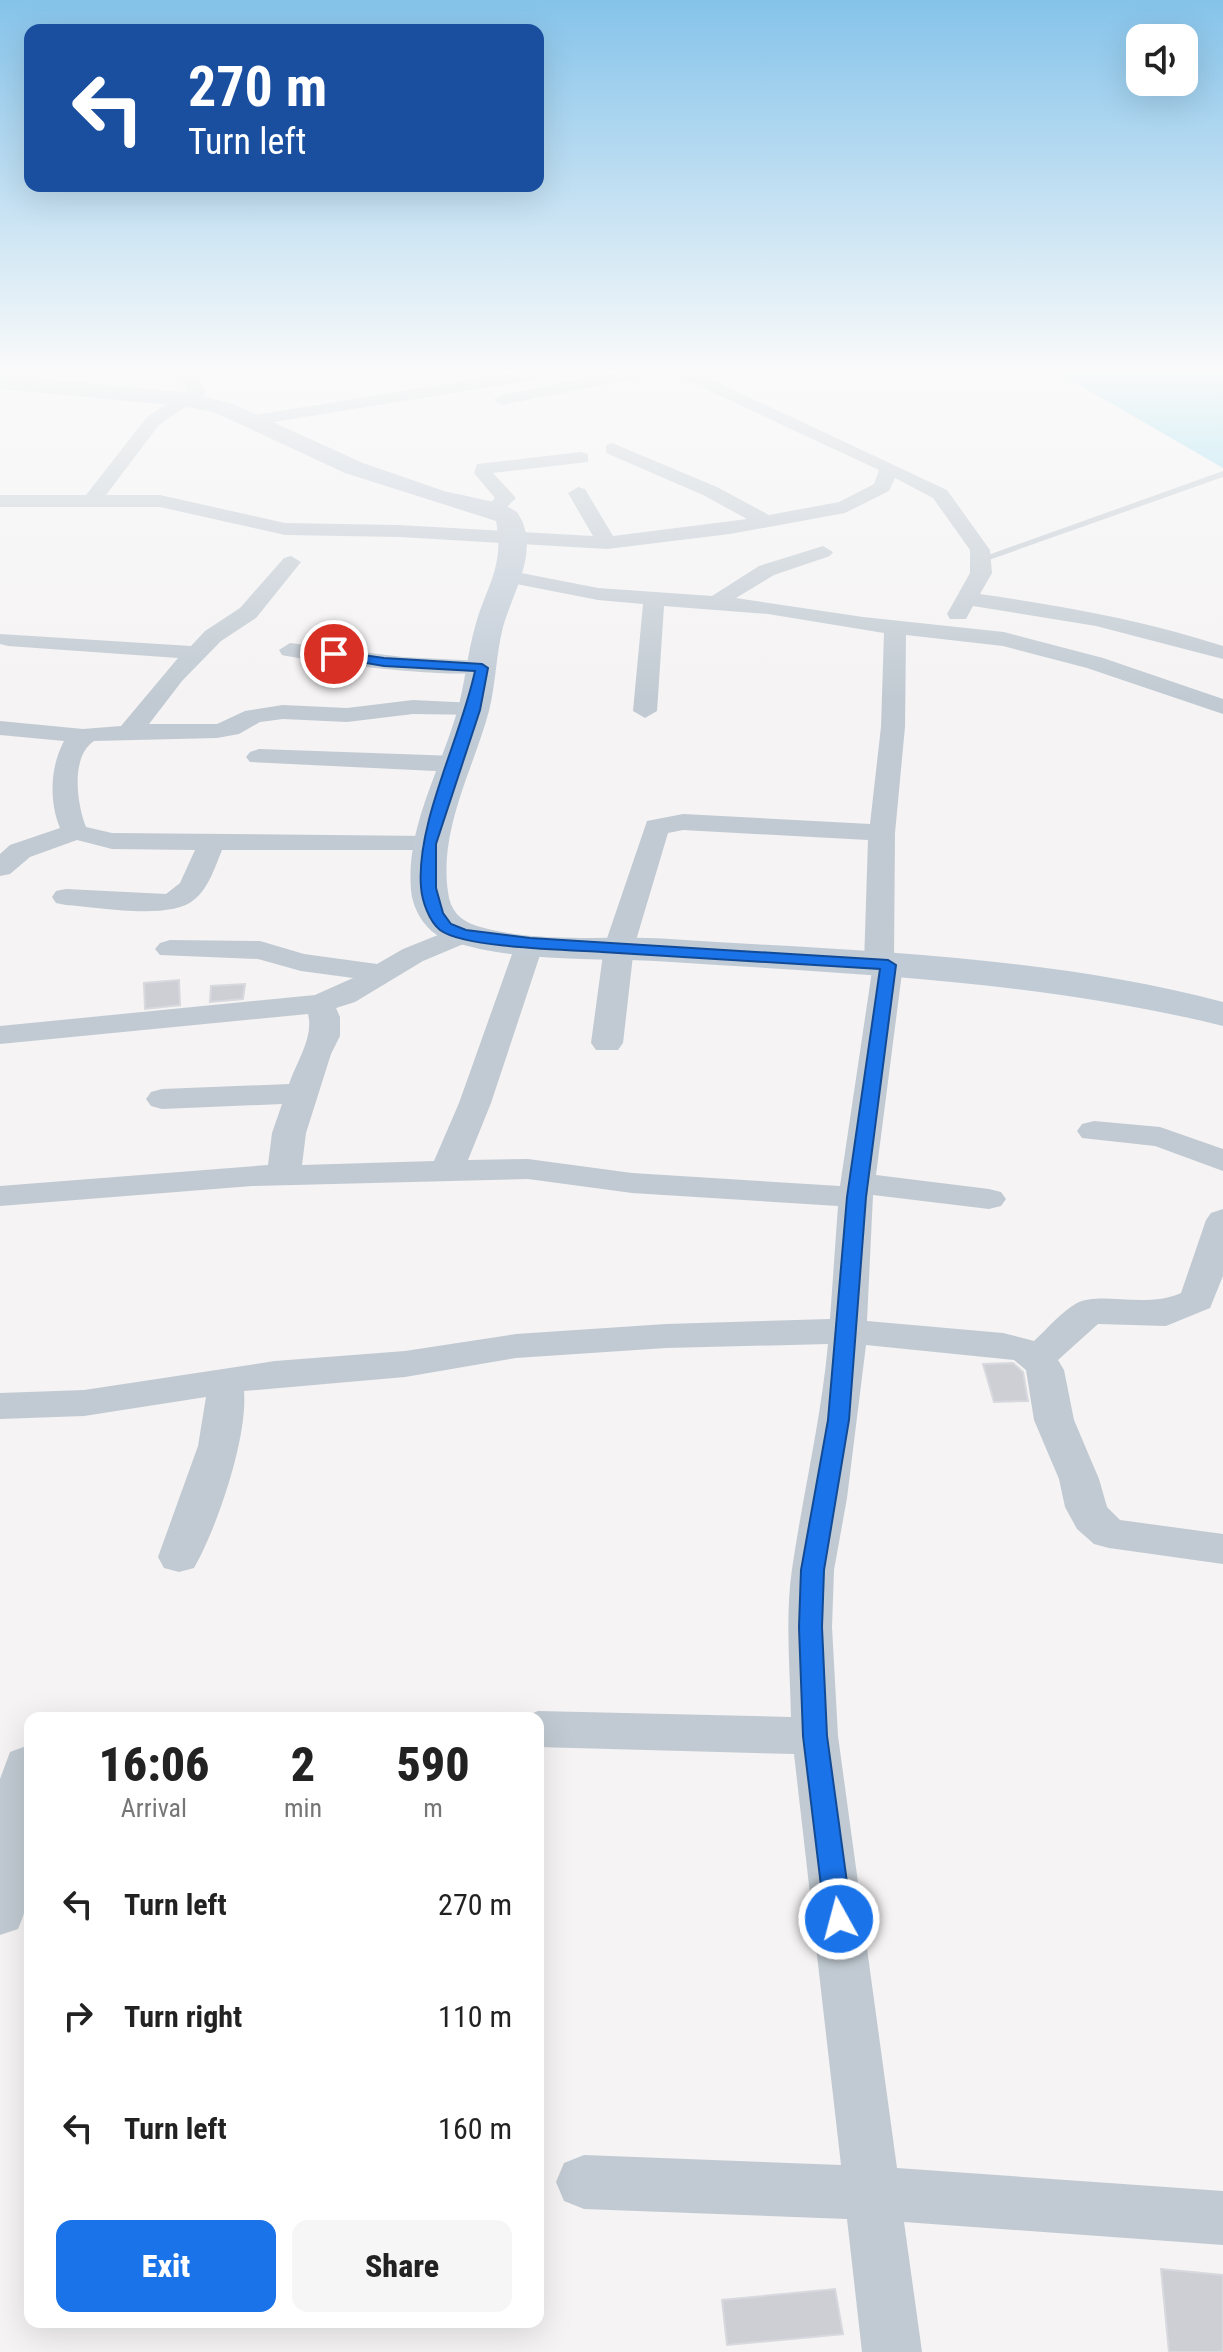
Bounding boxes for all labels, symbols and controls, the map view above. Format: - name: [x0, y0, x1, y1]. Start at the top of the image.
- map controls: [1126, 24, 1198, 96]
- button: sound: [1126, 24, 1198, 96]
- text: 270 m: [188, 54, 327, 120]
- icon: left: [56, 56, 160, 160]
- text: Turn left: [188, 121, 306, 163]
- pin: [300, 620, 368, 688]
- icon: arrive: [312, 632, 356, 676]
- text: 16:06: [98, 1736, 210, 1793]
- text: 2: [291, 1736, 315, 1793]
- text: 590: [396, 1736, 470, 1793]
- text: Arrival: [121, 1793, 187, 1823]
- text: min: [284, 1793, 322, 1823]
- text: m: [423, 1793, 443, 1823]
- position arrow: [797, 1877, 881, 1961]
- icon: left: [56, 1882, 100, 1926]
- text: Turn left: [124, 1887, 227, 1922]
- text: 270 m: [438, 1887, 512, 1922]
- icon: right: [56, 1994, 100, 2038]
- text: Turn right: [124, 1999, 242, 2034]
- text: 110 m: [438, 1999, 512, 2034]
- icon: left: [56, 2106, 100, 2150]
- text: Turn left: [124, 2111, 227, 2146]
- text: 160 m: [438, 2111, 512, 2146]
- button: Exit: [56, 2220, 276, 2312]
- button: Share: [292, 2220, 512, 2312]

